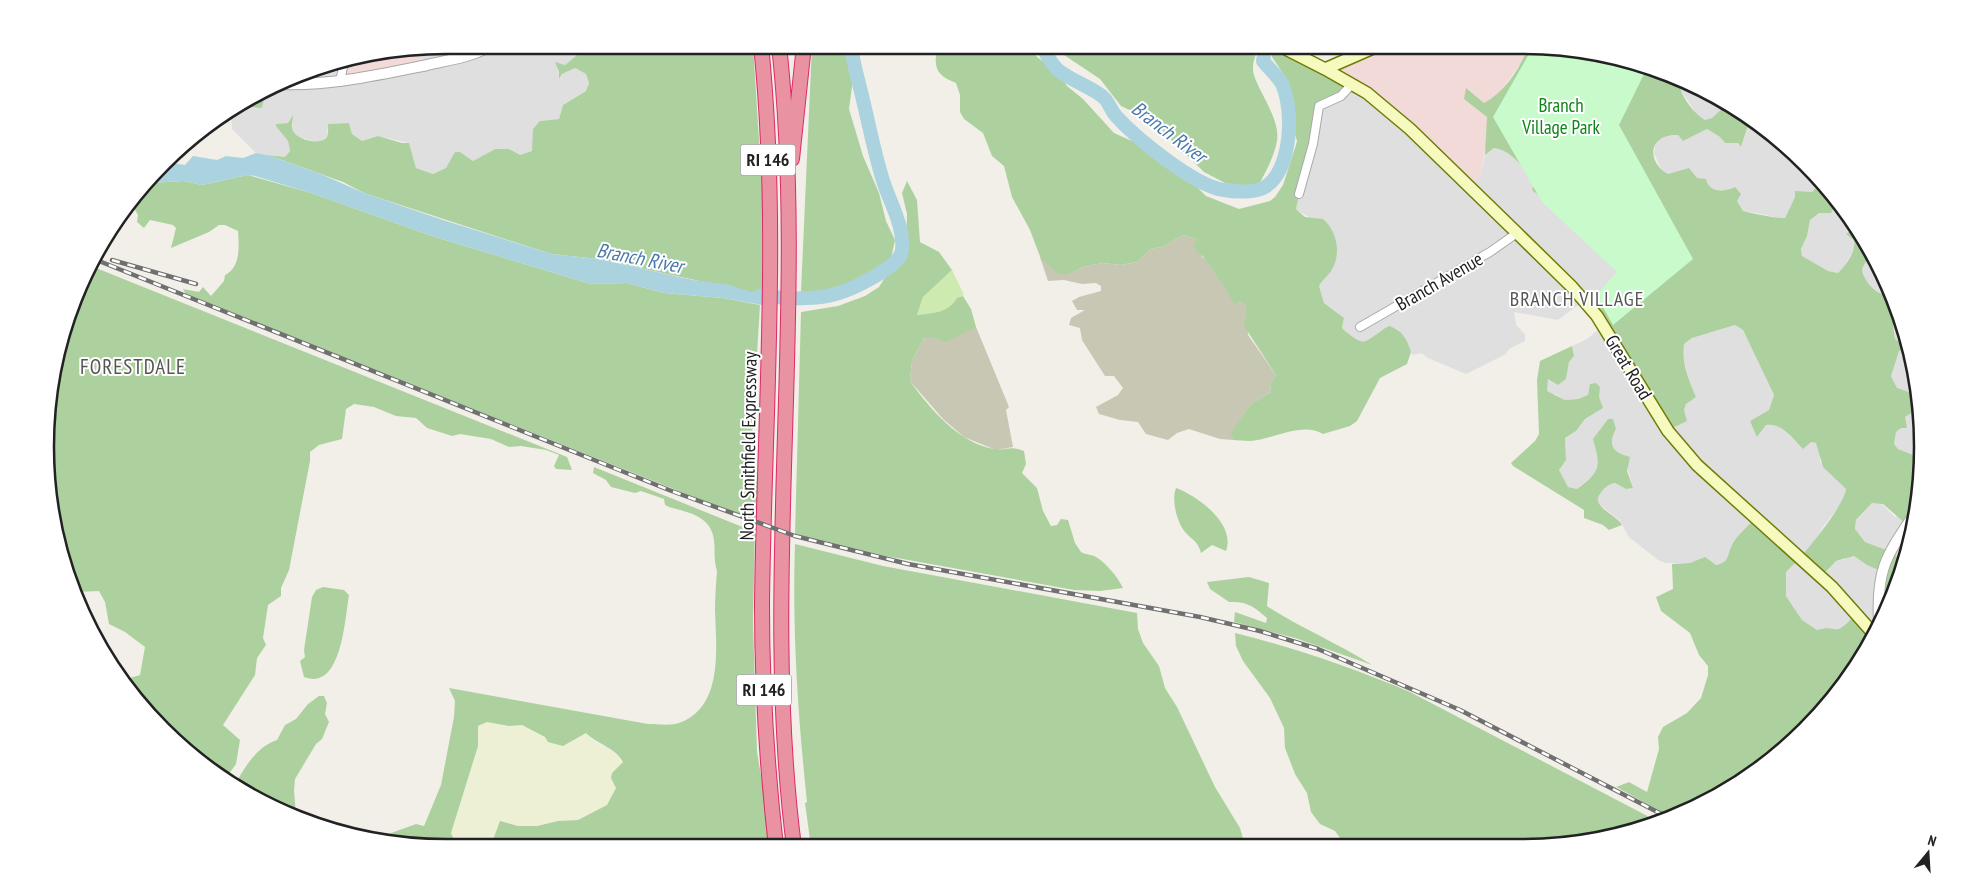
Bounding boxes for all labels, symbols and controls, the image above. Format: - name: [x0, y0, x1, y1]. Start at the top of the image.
- park label: Branch Village Park: [1521, 93, 1600, 139]
- water label: Branch River: [1126, 95, 1214, 170]
- road number: RI 146: [740, 144, 796, 176]
- water label: Branch River: [595, 237, 688, 280]
- street label: Branch Avenue: [1391, 246, 1487, 316]
- district label: BRANCH VILLAGE: [1510, 286, 1644, 312]
- street label: Great Road: [1600, 330, 1658, 404]
- street label: North Smithfield Expressway: [734, 351, 762, 541]
- district label: FORESTDALE: [80, 353, 186, 380]
- road number: RI 146: [736, 674, 792, 706]
- north arrow: [1903, 828, 1953, 878]
- text: N: [1926, 831, 1938, 850]

